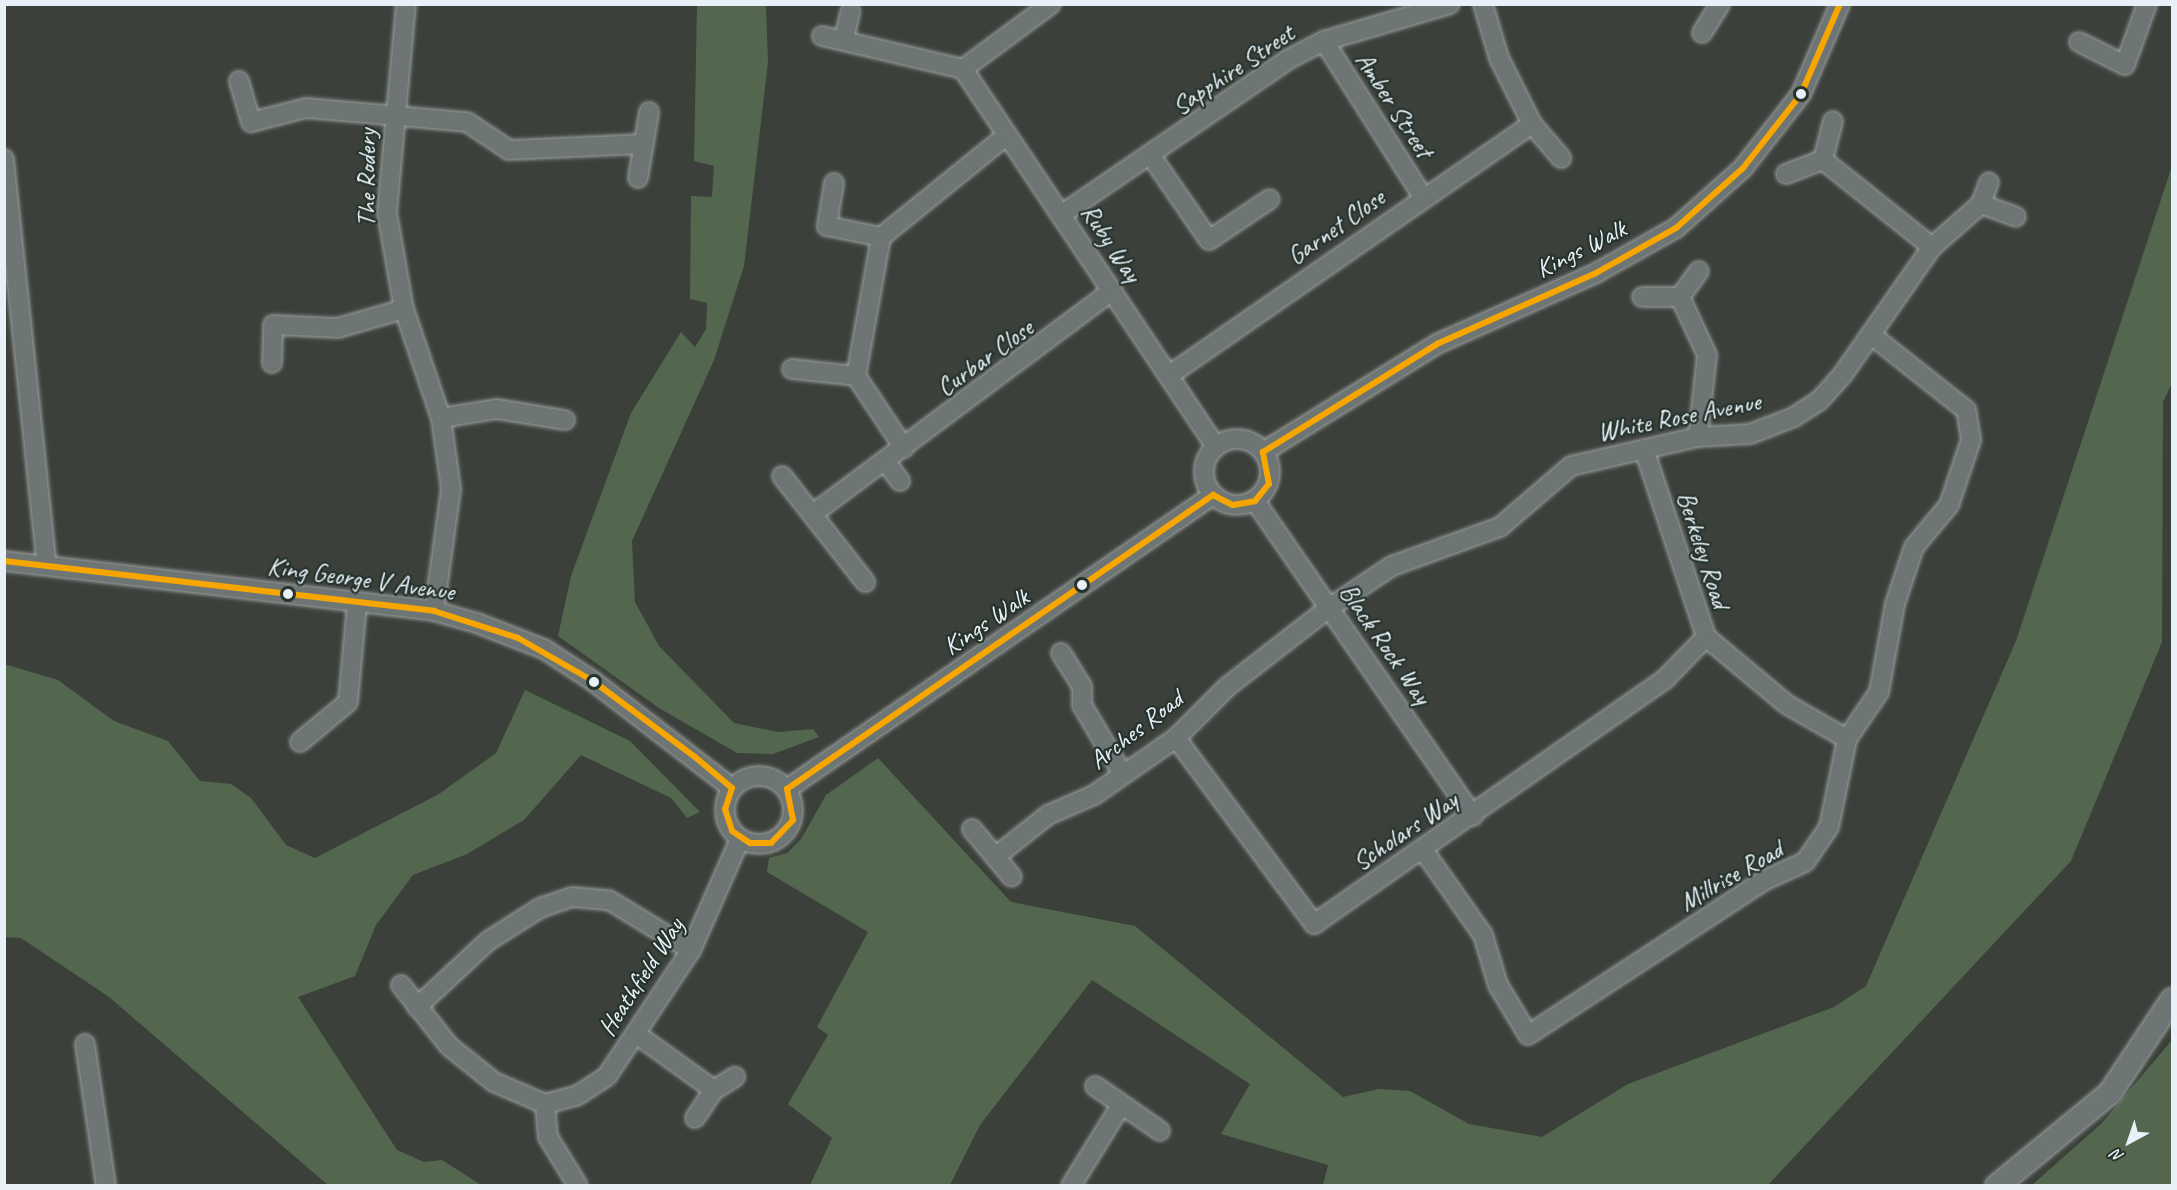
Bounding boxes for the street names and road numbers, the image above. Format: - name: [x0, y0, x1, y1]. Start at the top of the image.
- street label: Sapphire Street: [1166, 18, 1300, 122]
- street label: Amber Street: [1348, 46, 1440, 164]
- street label: The Rodery: [351, 128, 383, 228]
- street label: Garnet Close: [1281, 182, 1391, 272]
- street label: Ruby Way: [1074, 198, 1148, 288]
- street label: Kings Walk: [1530, 213, 1632, 285]
- street label: Curbar Close: [931, 313, 1039, 403]
- street label: White Rose Avenue: [1595, 386, 1763, 448]
- street label: Berkeley Road: [1669, 488, 1737, 612]
- street label: King George V Avenue: [266, 550, 456, 608]
- street label: Black Rock Way: [1332, 577, 1438, 711]
- street label: Kings Walk: [937, 582, 1035, 662]
- street label: Arches Road: [1083, 684, 1189, 776]
- street label: Scholars Way: [1346, 784, 1464, 878]
- street label: Millrise Road: [1674, 834, 1788, 918]
- street label: Heathfield Way: [592, 912, 690, 1042]

